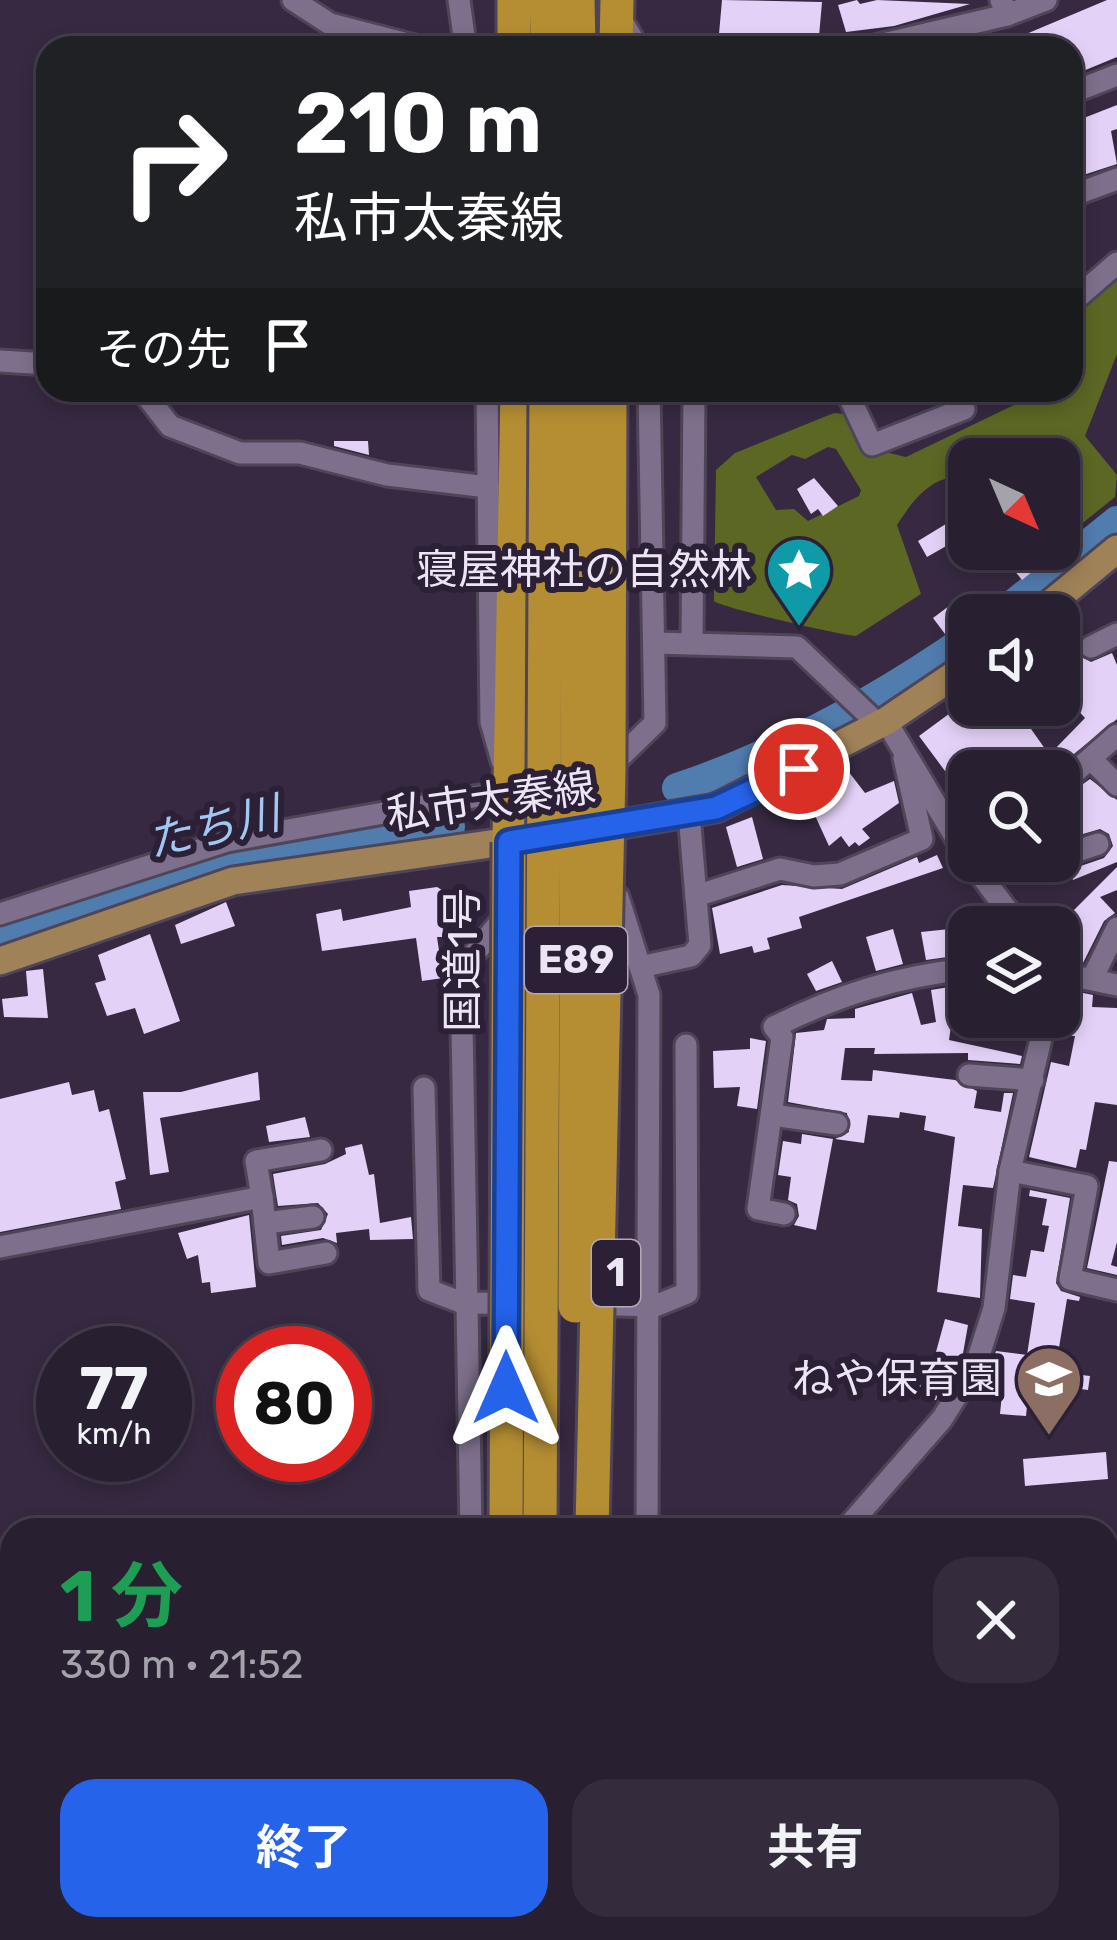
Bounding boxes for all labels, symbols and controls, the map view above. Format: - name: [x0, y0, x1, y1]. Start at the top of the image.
- text: 210 m: [294, 73, 542, 173]
- icon: right: [96, 84, 252, 240]
- text: 私市太秦線: [294, 187, 564, 251]
- icon: arrive: [255, 312, 321, 378]
- text: その先: [96, 323, 231, 376]
- north arrow: [948, 438, 1080, 570]
- map controls: [948, 438, 1080, 1038]
- place icon: 寝屋神社の自然林: [764, 535, 834, 629]
- place label: 寝屋神社の自然林: [416, 545, 752, 595]
- button: sound: [948, 594, 1080, 726]
- pin: [748, 718, 850, 820]
- icon: arrive: [766, 736, 832, 802]
- button: search: [948, 750, 1080, 882]
- street label: 私市太秦線: [384, 762, 598, 840]
- water label: たち川: [141, 785, 289, 868]
- street label: 国道1号: [438, 888, 488, 1032]
- button: layers: [948, 906, 1080, 1038]
- road number: E89: [525, 927, 627, 993]
- road number: 1: [592, 1240, 640, 1306]
- position arrow: [443, 1325, 569, 1451]
- speed limit sign: 80: [216, 1326, 372, 1482]
- school or university icon: ねや保育園: [1014, 1344, 1084, 1438]
- text: 77: [80, 1353, 148, 1424]
- place label: ねや保育園: [792, 1354, 1002, 1404]
- text: km/h: [77, 1416, 151, 1452]
- text: 1 分: [60, 1554, 183, 1639]
- button: close: [933, 1557, 1059, 1683]
- text: 330 m · 21:52: [60, 1642, 303, 1688]
- button: 終了: [60, 1779, 548, 1917]
- button: 共有: [572, 1779, 1059, 1917]

